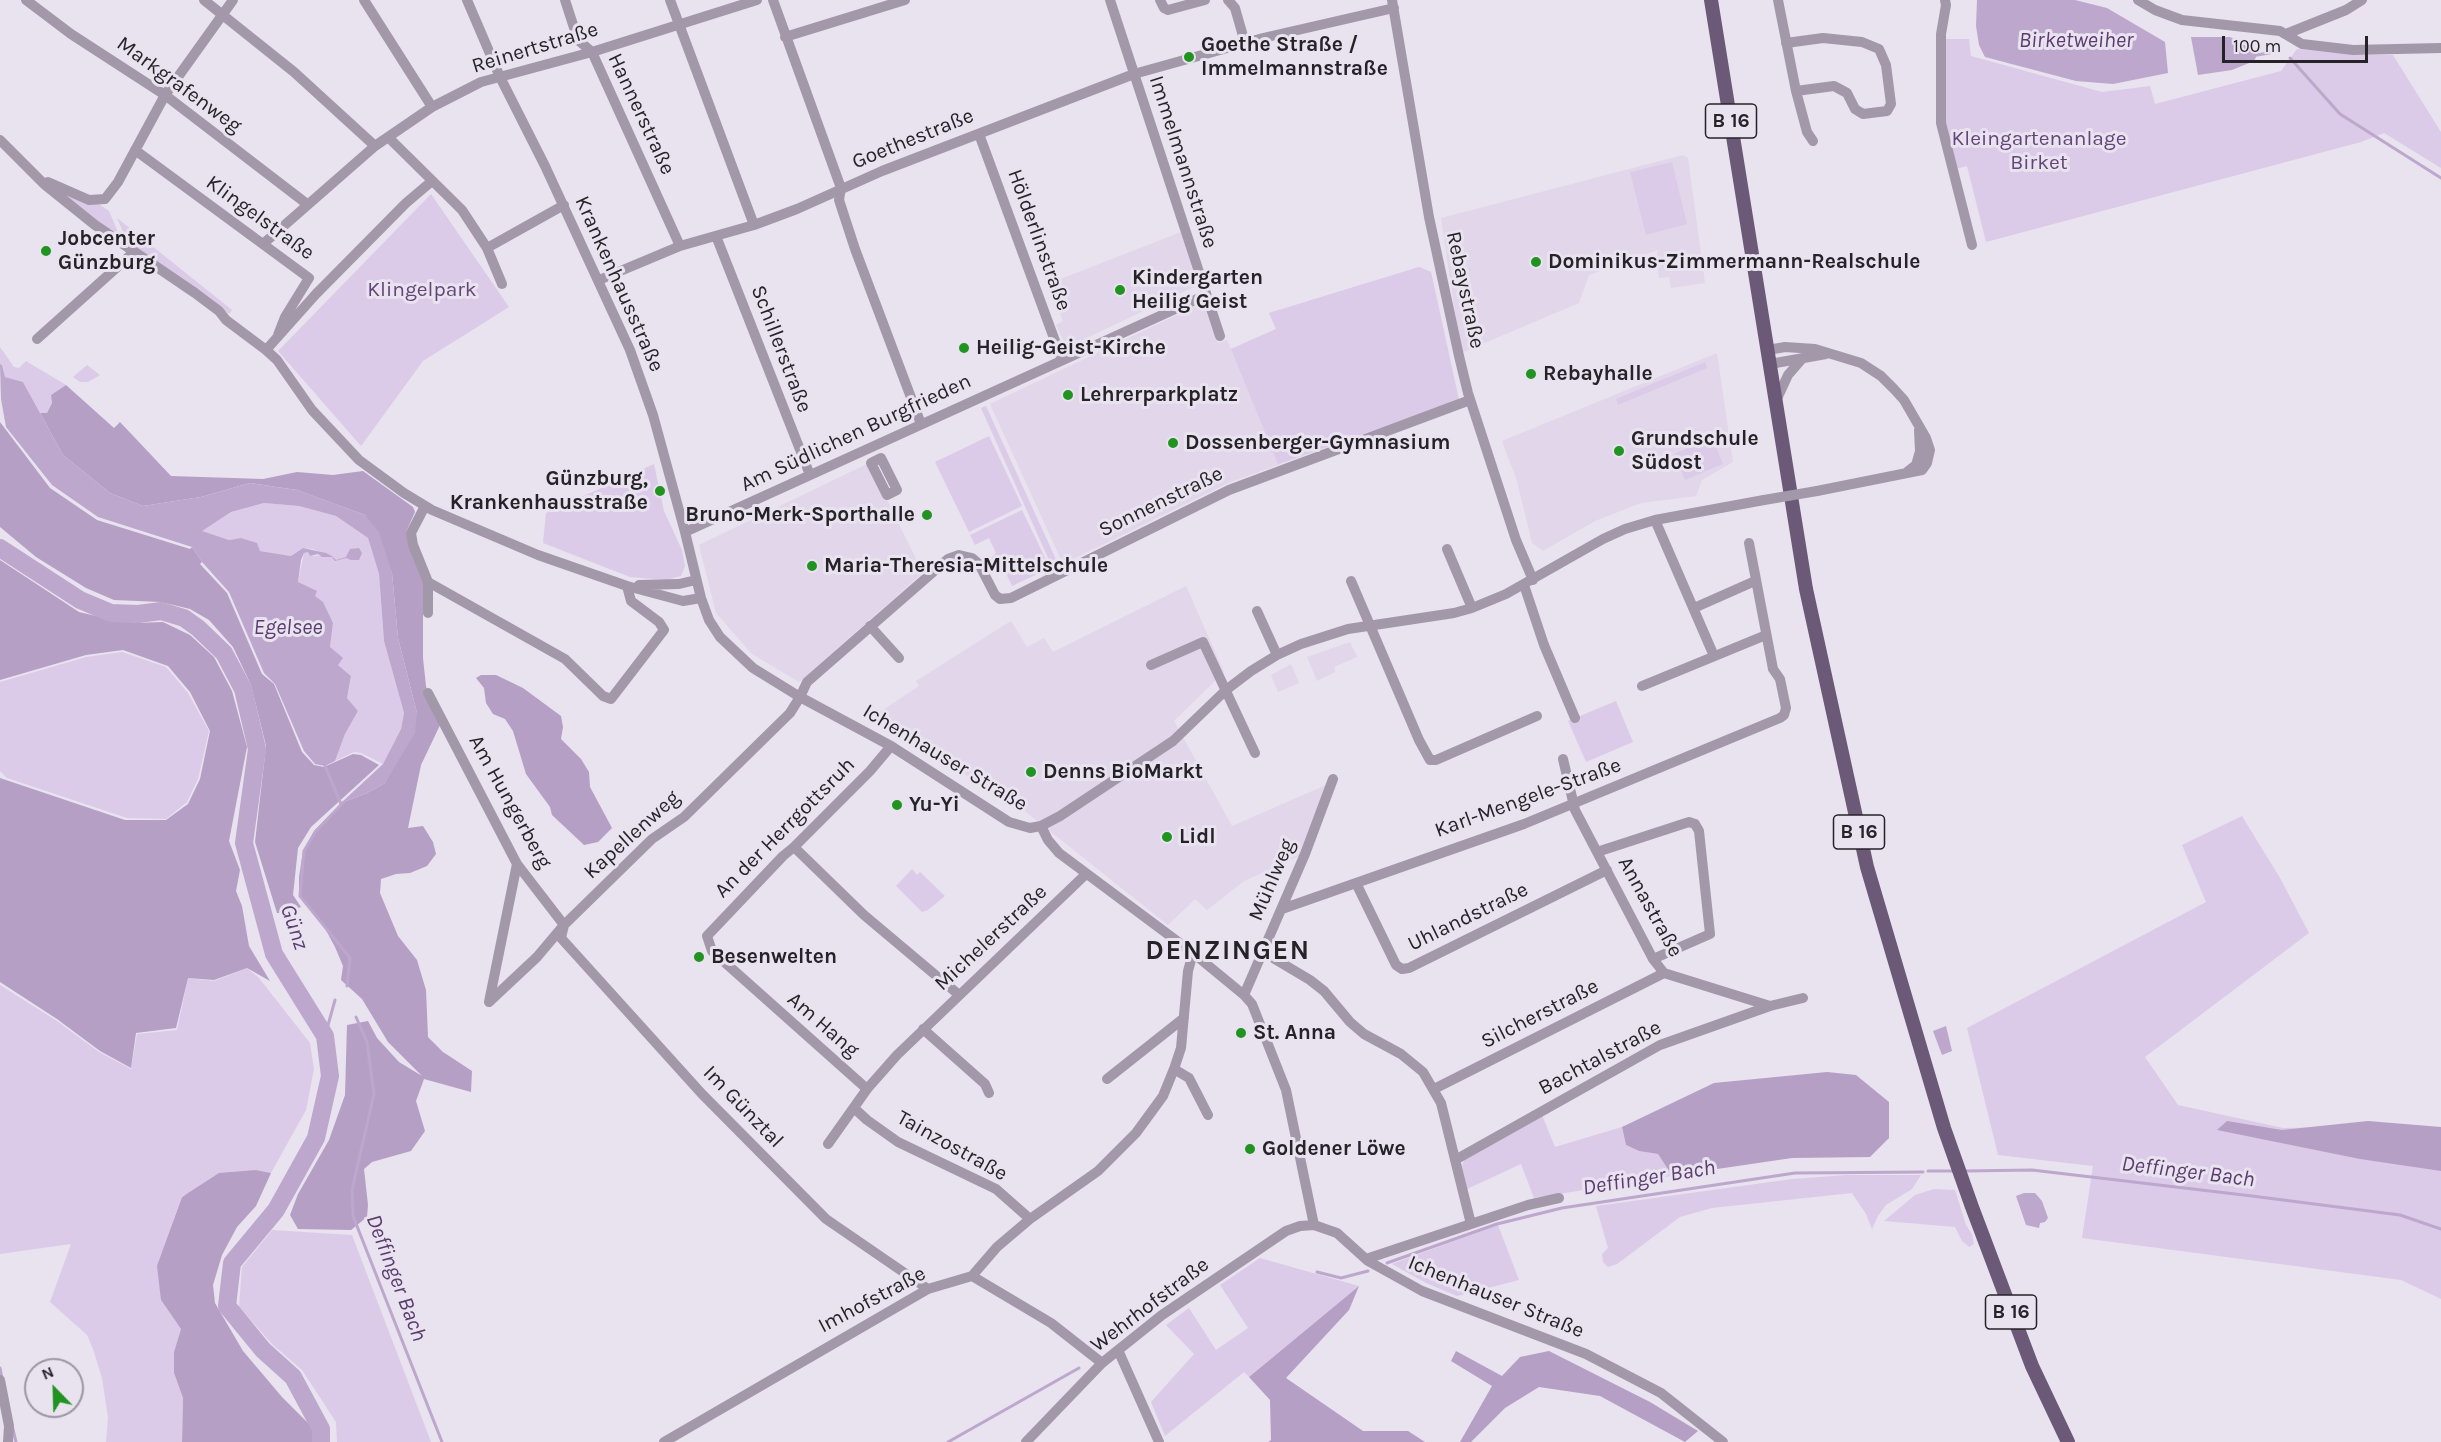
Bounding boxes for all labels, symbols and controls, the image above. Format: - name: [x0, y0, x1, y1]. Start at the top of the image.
- street label: Reinertstraße: [469, 17, 601, 79]
- scale bar: [2225, 24, 2370, 62]
- water label: Birketweiher: [2019, 28, 2133, 54]
- street label: Markgrafenweg: [112, 31, 246, 139]
- place label: Goethe Straße / Immelmannstraße: [1201, 32, 1388, 82]
- text: 100 m: [2233, 35, 2281, 57]
- street label: Hannerstraße: [602, 49, 680, 179]
- marker: Goethe Straße / Immelmannstraße: [1182, 50, 1196, 64]
- street label: Immelmannstraße: [1143, 72, 1223, 252]
- street label: Goethestraße: [849, 103, 977, 175]
- road number: B 16: [1706, 104, 1756, 138]
- park label: Kleingartenanlage Birket: [1951, 126, 2127, 176]
- street label: Hölderlinstraße: [1002, 166, 1076, 314]
- street label: Klingelstraße: [201, 170, 319, 266]
- street label: Krankenhausstraße: [569, 192, 669, 376]
- place label: Jobcenter Günzburg: [58, 226, 155, 276]
- street label: Rebaystraße: [1440, 229, 1490, 351]
- marker: Jobcenter Günzburg: [39, 244, 53, 258]
- place label: Dominikus-Zimmermann-Realschule: [1548, 249, 1920, 275]
- marker: Dominikus-Zimmermann-Realschule: [1529, 255, 1543, 269]
- place label: Kindergarten Heilig Geist: [1132, 265, 1263, 315]
- park label: Klingelpark: [367, 277, 477, 303]
- street label: Schillerstraße: [745, 282, 817, 416]
- marker: Kindergarten Heilig Geist: [1113, 283, 1127, 297]
- place label: Heilig-Geist-Kirche: [976, 335, 1166, 361]
- marker: Heilig-Geist-Kirche: [957, 341, 971, 355]
- place label: Rebayhalle: [1543, 361, 1653, 387]
- marker: Rebayhalle: [1524, 367, 1538, 381]
- street label: Am Südlichen Burgfrieden: [737, 368, 975, 498]
- place label: Lehrerparkplatz: [1080, 382, 1238, 408]
- marker: Lehrerparkplatz: [1061, 388, 1075, 402]
- place label: Grundschule Südost: [1631, 426, 1759, 476]
- place label: Dossenberger-Gymnasium: [1185, 430, 1450, 456]
- marker: Dossenberger-Gymnasium: [1166, 436, 1180, 450]
- marker: Grundschule Südost: [1612, 444, 1626, 458]
- street label: Sonnenstraße: [1095, 461, 1227, 543]
- place label: Günzburg, Krankenhausstraße: [450, 466, 648, 516]
- marker: Günzburg, Krankenhausstraße: [653, 484, 667, 498]
- place label: Bruno-Merk-Sporthalle: [685, 502, 915, 528]
- marker: Bruno-Merk-Sporthalle: [920, 508, 934, 522]
- place label: Maria-Theresia-Mittelschule: [824, 553, 1108, 579]
- marker: Maria-Theresia-Mittelschule: [805, 559, 819, 573]
- water label: Egelsee: [254, 615, 322, 641]
- street label: Ichenhauser Straße: [858, 699, 1032, 817]
- street label: Am Hungerberg: [463, 731, 557, 873]
- street label: An der Herrgottsruh: [710, 753, 860, 903]
- street label: Karl-Mengele-Straße: [1431, 753, 1625, 843]
- place label: Denns BioMarkt: [1043, 759, 1203, 785]
- marker: Denns BioMarkt: [1024, 765, 1038, 779]
- street label: Kapellenweg: [579, 785, 685, 885]
- place label: Yu-Yi: [909, 792, 960, 818]
- marker: Yu-Yi: [890, 798, 904, 812]
- road number: B 16: [1834, 815, 1884, 849]
- place label: Lidl: [1179, 824, 1216, 850]
- marker: Lidl: [1160, 830, 1174, 844]
- street label: Mühlweg: [1243, 835, 1301, 925]
- street label: Annastraße: [1612, 852, 1688, 962]
- street label: Uhlandstraße: [1404, 877, 1532, 957]
- street label: Michelerstraße: [930, 880, 1052, 996]
- water label: Günz: [274, 901, 314, 953]
- district label: DENZINGEN: [1145, 935, 1311, 967]
- place label: Besenwelten: [711, 944, 837, 970]
- marker: Besenwelten: [692, 950, 706, 964]
- street label: Silcherstraße: [1477, 974, 1603, 1054]
- street label: Am Hang: [782, 987, 864, 1063]
- street label: Bachtalstraße: [1534, 1015, 1666, 1101]
- place label: St. Anna: [1253, 1020, 1336, 1046]
- marker: St. Anna: [1234, 1026, 1248, 1040]
- street label: Im Günztal: [698, 1061, 788, 1153]
- street label: Tainzostraße: [892, 1105, 1012, 1187]
- place label: Goldener Löwe: [1262, 1136, 1406, 1162]
- marker: Goldener Löwe: [1243, 1142, 1257, 1156]
- water label: Deffinger Bach: [2120, 1151, 2256, 1193]
- water label: Deffinger Bach: [1581, 1154, 1717, 1202]
- water label: Deffinger Bach: [360, 1211, 432, 1345]
- street label: Ichenhauser Straße: [1404, 1250, 1588, 1344]
- street label: Wehrhofstraße: [1086, 1252, 1214, 1358]
- street label: Imhofstraße: [814, 1261, 930, 1339]
- road number: B 16: [1986, 1295, 2036, 1329]
- north arrow: [24, 1358, 84, 1418]
- text: N: [39, 1362, 57, 1384]

